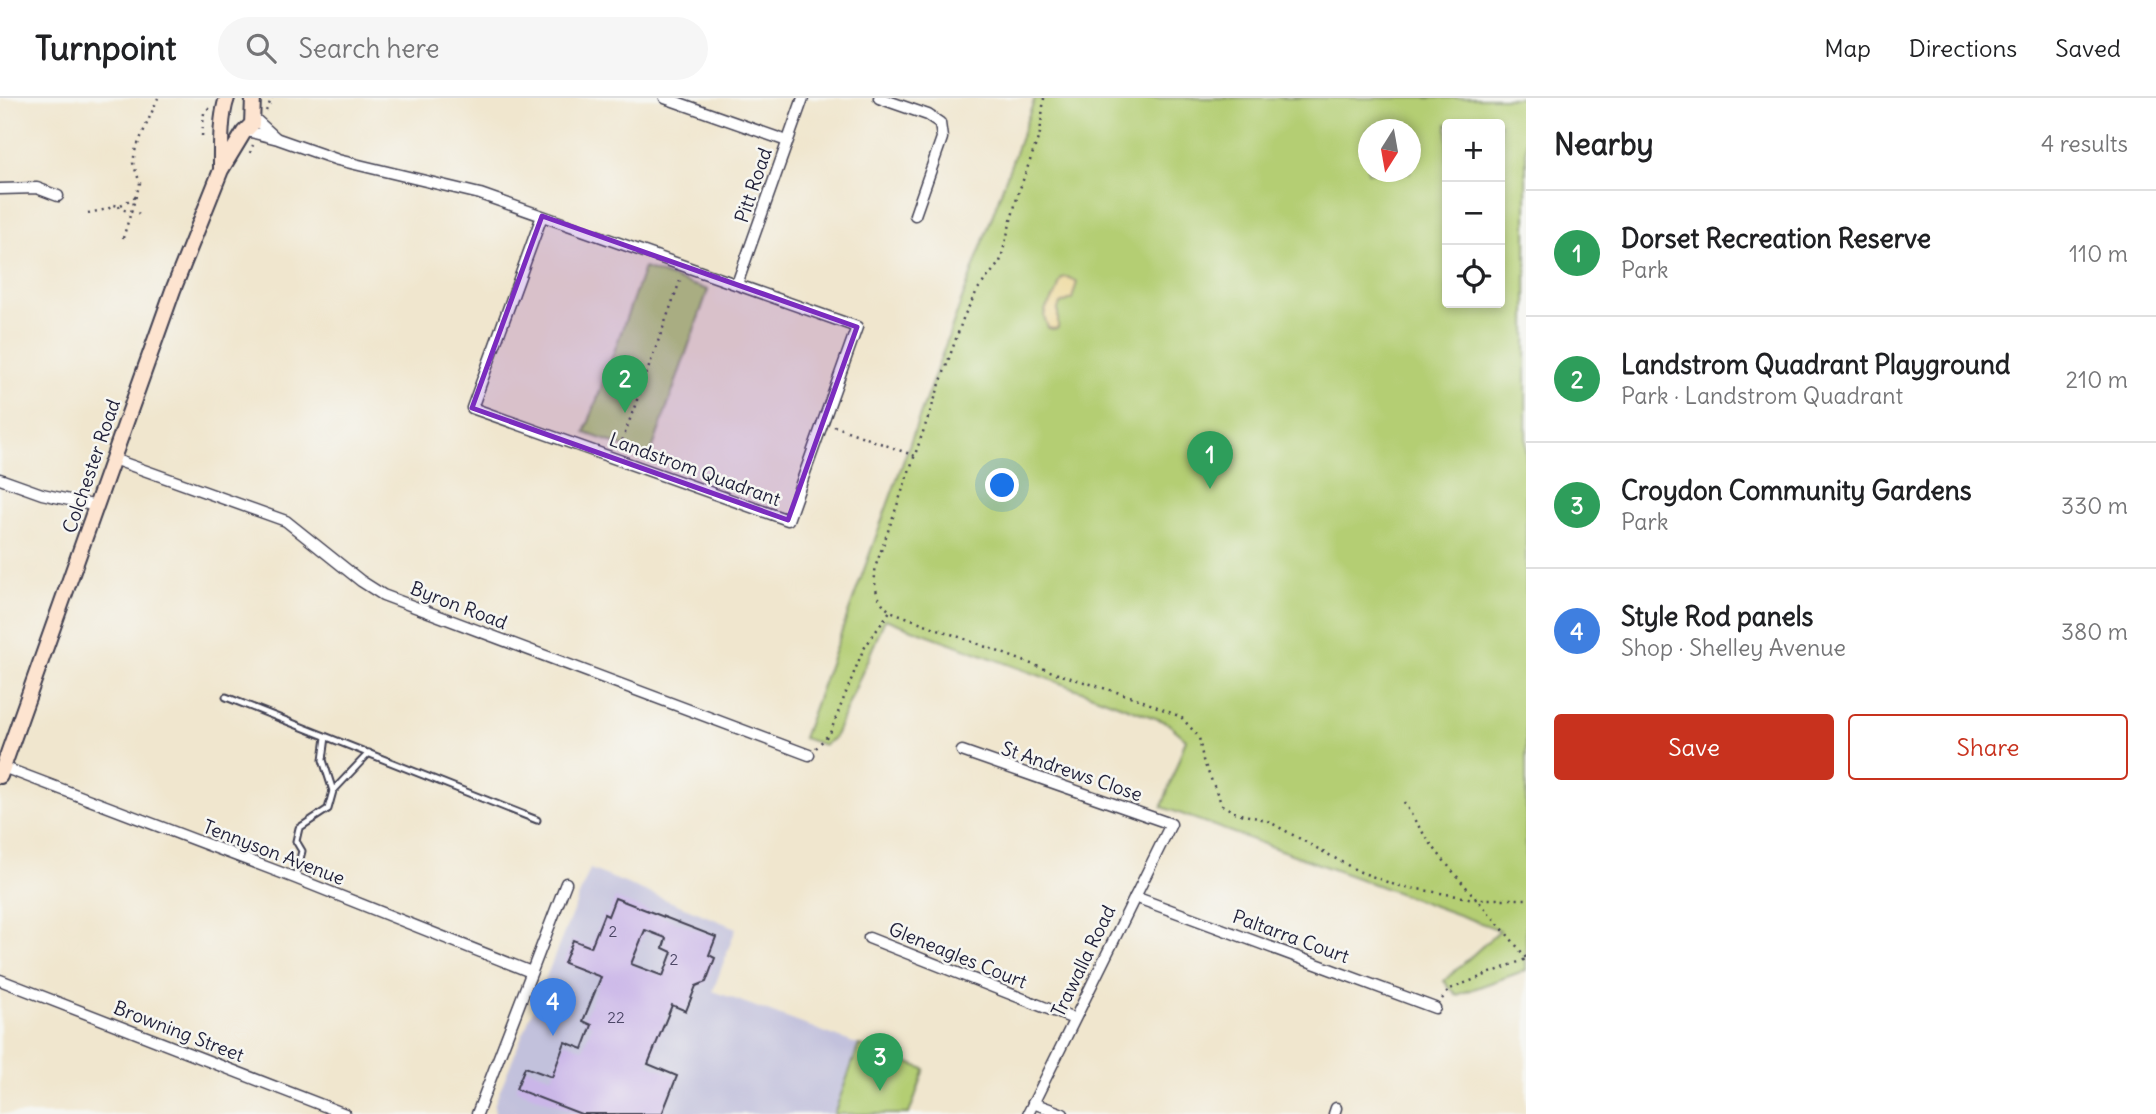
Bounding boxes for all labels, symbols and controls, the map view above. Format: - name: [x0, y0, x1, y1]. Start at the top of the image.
- search box: [218, 17, 708, 80]
- text: Turnpoint: [35, 27, 176, 69]
- icon: search: [242, 29, 280, 67]
- text: Search here: [298, 32, 439, 65]
- text: Map: [1824, 33, 1871, 63]
- text: Directions: [1909, 33, 2017, 63]
- text: Saved: [2055, 33, 2121, 63]
- north arrow: [1358, 119, 1421, 182]
- map controls: [1442, 119, 1505, 308]
- button: +: [1442, 119, 1505, 182]
- text: Nearby: [1554, 125, 1654, 163]
- text: 4 results: [2041, 129, 2128, 158]
- street label: Pitt Road: [729, 144, 777, 226]
- button: −: [1442, 182, 1505, 245]
- text: Dorset Recreation Reserve: [1621, 222, 1931, 255]
- text: 1: [1572, 239, 1582, 268]
- text: 110 m: [2069, 239, 2128, 268]
- button: locate: [1442, 245, 1505, 308]
- text: Park: [1621, 255, 1669, 284]
- text: Landstrom Quadrant Playground: [1621, 348, 2010, 381]
- pin: 2: [602, 355, 648, 413]
- text: 2: [1571, 365, 1583, 394]
- text: 210 m: [2065, 365, 2128, 394]
- text: Park · Landstrom Quadrant: [1621, 381, 1903, 410]
- street label: Colchester Road: [57, 396, 125, 536]
- street label: Landstrom Quadrant: [606, 427, 784, 511]
- pin: 1: [1187, 431, 1233, 489]
- your location: [985, 468, 1019, 502]
- text: Croydon Community Gardens: [1621, 474, 1972, 507]
- text: 3: [1570, 491, 1584, 520]
- text: 330 m: [2061, 491, 2128, 520]
- text: Park: [1621, 507, 1669, 536]
- street label: Byron Road: [407, 576, 511, 634]
- text: Style Rod panels: [1621, 600, 1813, 633]
- text: 4: [1570, 617, 1584, 646]
- text: 380 m: [2061, 617, 2128, 646]
- text: Shop · Shelley Avenue: [1621, 633, 1846, 662]
- button: Save: [1554, 714, 1834, 780]
- button: Share: [1848, 714, 2128, 780]
- street label: St Andrews Close: [998, 736, 1146, 806]
- street label: Tennyson Avenue: [200, 814, 348, 890]
- street label: Trawalla Road: [1046, 901, 1120, 1021]
- street label: Paltarra Court: [1229, 904, 1353, 968]
- street label: Gleneagles Court: [885, 916, 1031, 994]
- house number: 2: [609, 921, 618, 941]
- house number: 2: [670, 949, 679, 969]
- pin: 4: [530, 978, 576, 1036]
- street label: Browning Street: [110, 995, 248, 1067]
- house number: 22: [607, 1007, 625, 1027]
- pin: 3: [857, 1033, 903, 1091]

